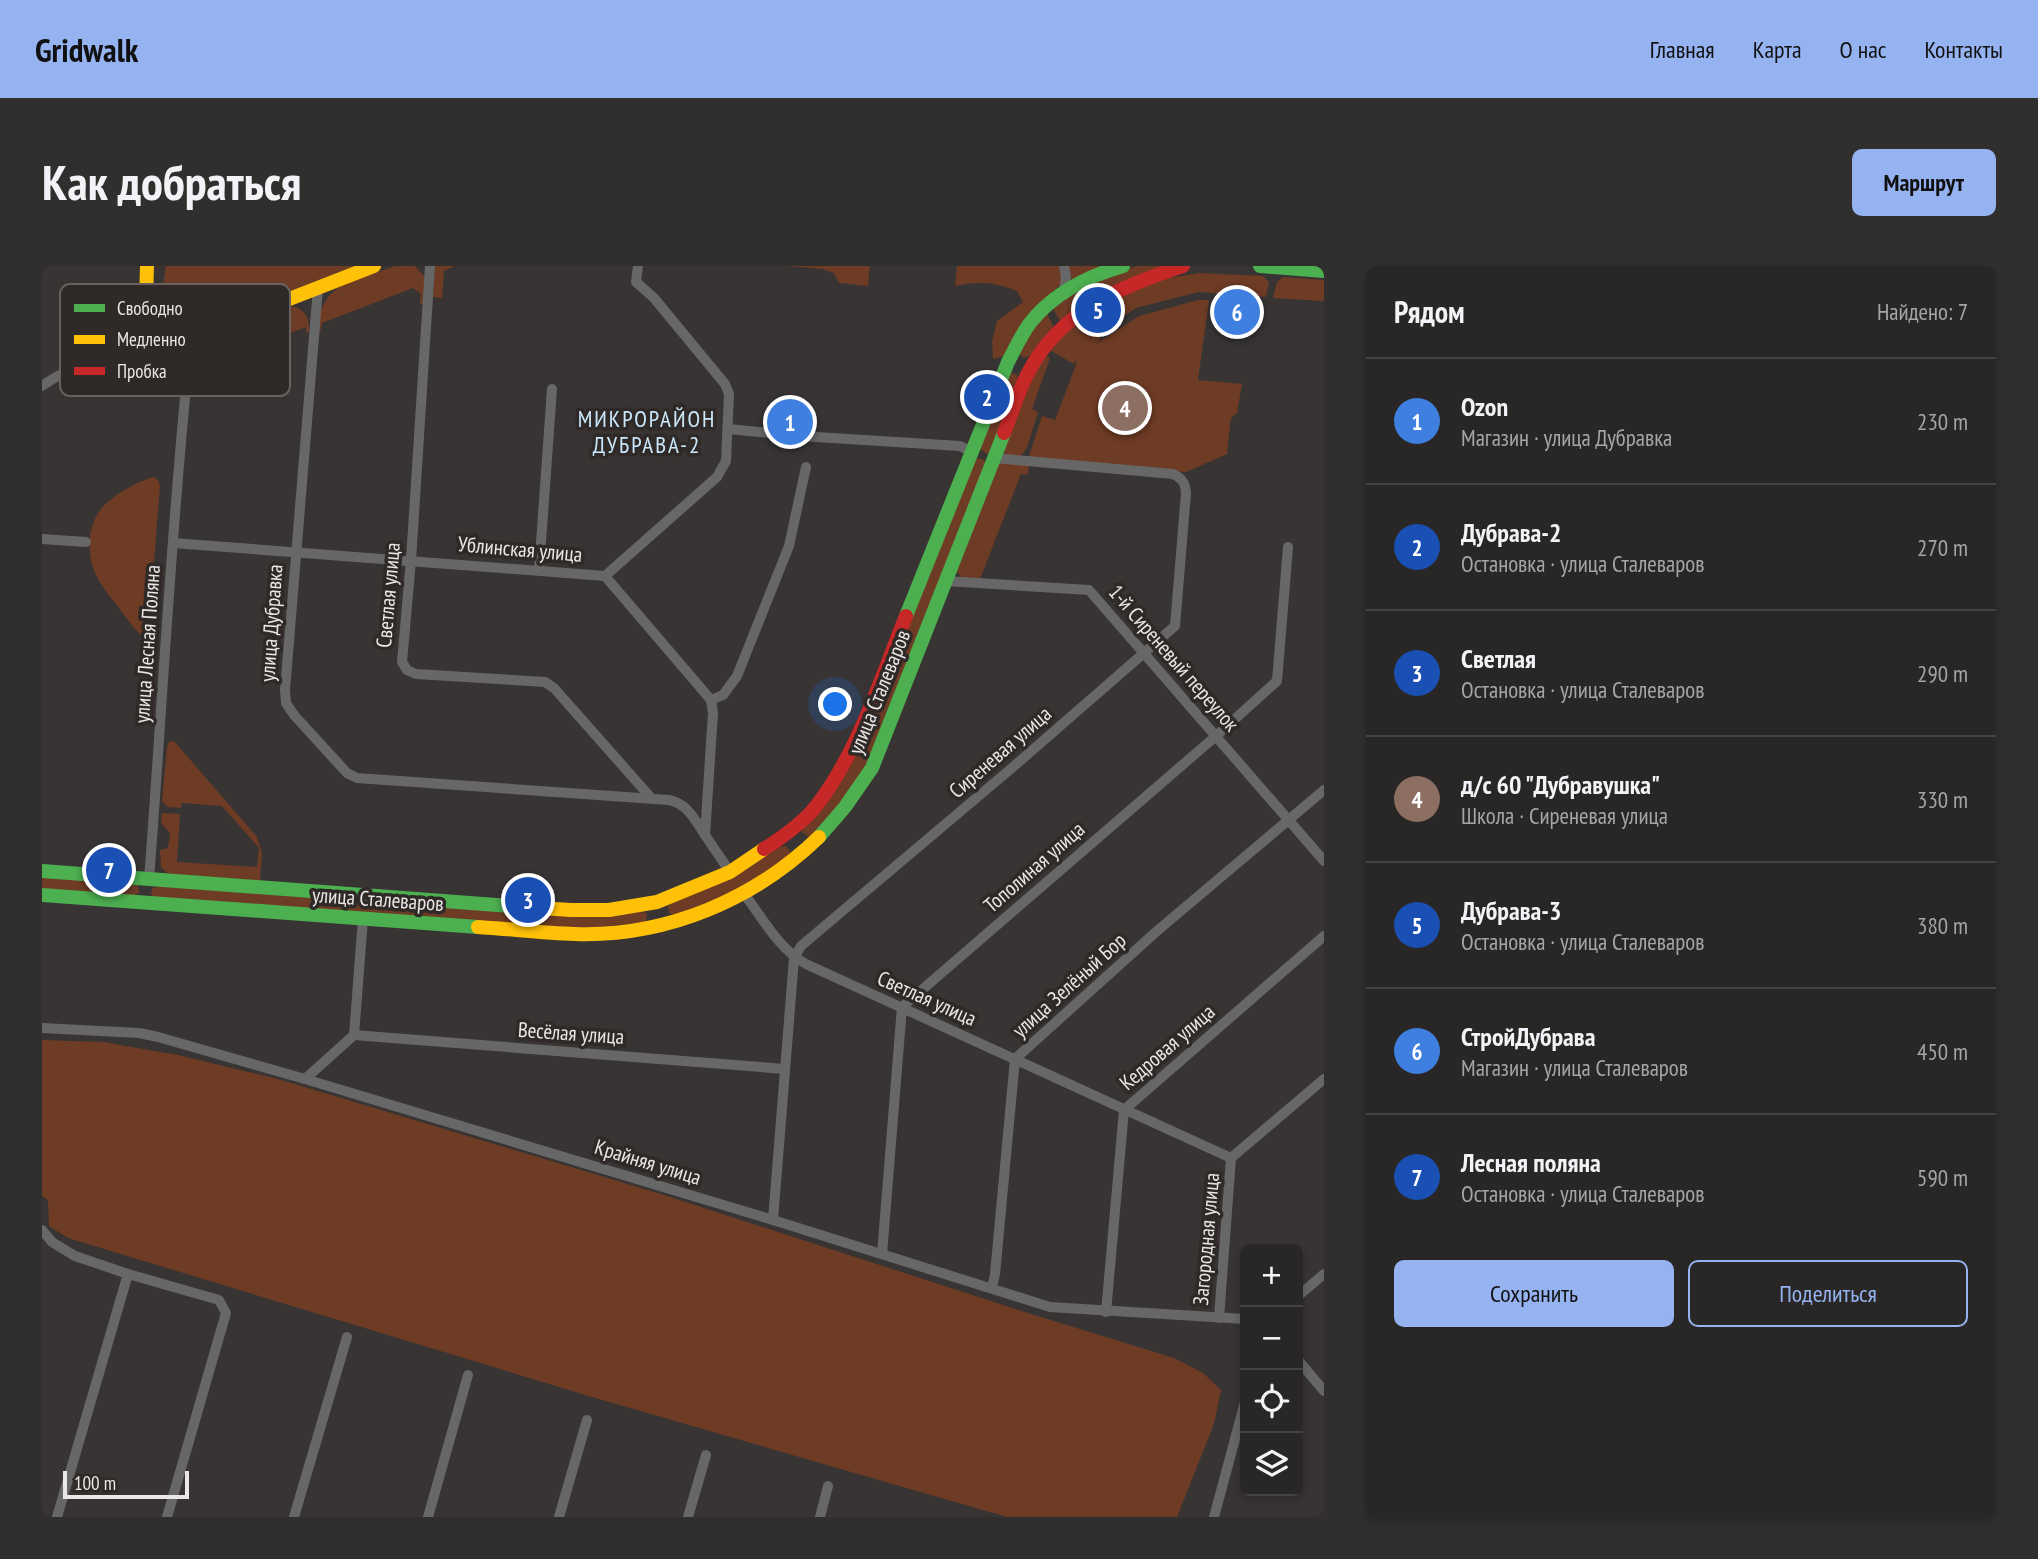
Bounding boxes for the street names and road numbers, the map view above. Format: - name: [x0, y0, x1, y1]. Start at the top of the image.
- street label: Ублинская улица: [457, 530, 583, 568]
- street label: Светлая улица: [370, 541, 406, 649]
- street label: улица Дубравка: [253, 563, 289, 683]
- street label: улица Лесная Поляна: [128, 564, 166, 724]
- street label: 1-й Сиреневый переулок: [1103, 579, 1245, 737]
- street label: улица Сталеваров: [842, 626, 916, 758]
- street label: Сиреневая улица: [943, 700, 1057, 804]
- street label: Тополиная улица: [978, 816, 1090, 918]
- street label: улица Сталеваров: [311, 881, 445, 917]
- street label: улица Зелёный Бор: [1007, 927, 1131, 1043]
- street label: Светлая улица: [873, 964, 981, 1032]
- street label: Кедровая улица: [1114, 998, 1220, 1096]
- street label: Весёлая улица: [517, 1016, 625, 1050]
- street label: Крайняя улица: [592, 1133, 704, 1191]
- street label: Загородная улица: [1187, 1172, 1225, 1306]

